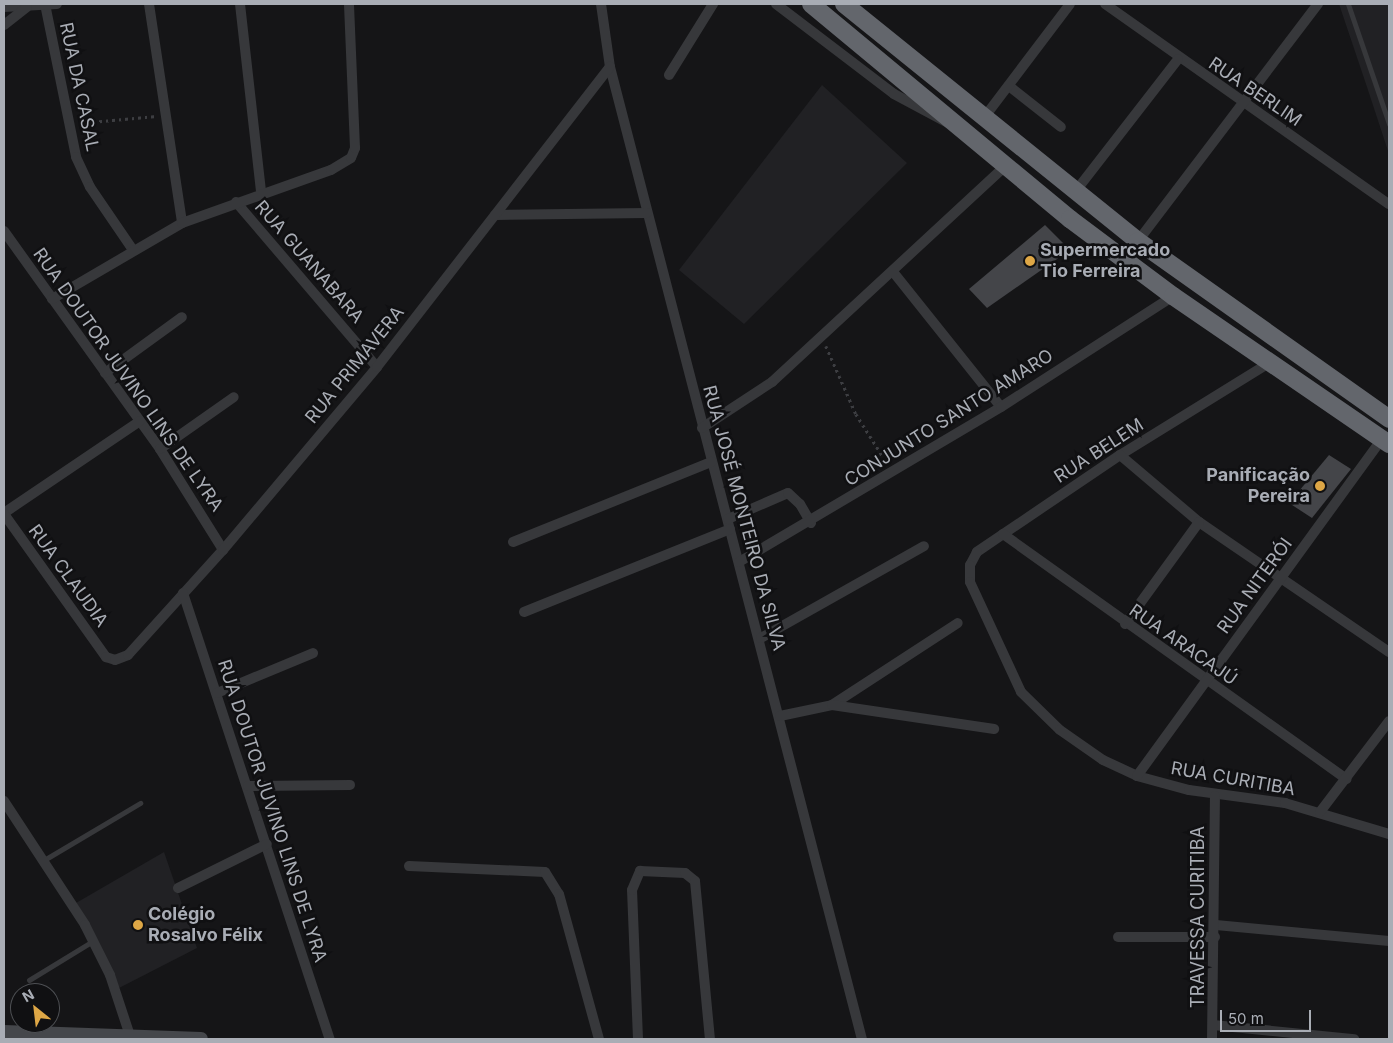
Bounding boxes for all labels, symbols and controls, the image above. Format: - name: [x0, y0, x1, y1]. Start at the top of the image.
- street label: RUA DA CASAL: [55, 21, 103, 153]
- street label: RUA BERLIM: [1204, 53, 1306, 131]
- street label: RUA GUANABARA: [250, 196, 368, 328]
- place label: Supermercado Tio Ferreira: [1040, 240, 1170, 282]
- street label: RUA DOUTOR JUVINO LINS DE LYRA: [28, 244, 228, 516]
- marker: Supermercado Tio Ferreira: [1024, 255, 1036, 267]
- street label: RUA PRIMAVERA: [301, 302, 409, 428]
- street label: CONJUNTO SANTO AMARO: [841, 345, 1057, 491]
- street label: RUA JOSÉ MONTEIRO DA SILVA: [698, 383, 790, 653]
- street label: RUA BELEM: [1050, 414, 1148, 488]
- place label: Panificação Pereira: [1206, 465, 1310, 508]
- marker: Panificação Pereira: [1314, 480, 1326, 492]
- street label: RUA CLAUDIA: [24, 521, 112, 631]
- street label: RUA NITERÓI: [1213, 534, 1297, 638]
- street label: RUA ARACAJÚ: [1125, 600, 1241, 690]
- street label: RUA DOUTOR JUVINO LINS DE LYRA: [213, 657, 331, 965]
- street label: RUA CURITIBA: [1169, 757, 1297, 801]
- street label: TRAVESSA CURITIBA: [1187, 826, 1209, 1008]
- place label: Colégio Rosalvo Félix: [148, 904, 263, 946]
- marker: Colégio Rosalvo Félix: [132, 919, 144, 931]
- north arrow: [10, 983, 60, 1033]
- text: N: [19, 985, 37, 1005]
- scale bar: [1223, 1000, 1314, 1032]
- text: 50 m: [1228, 1009, 1264, 1028]

